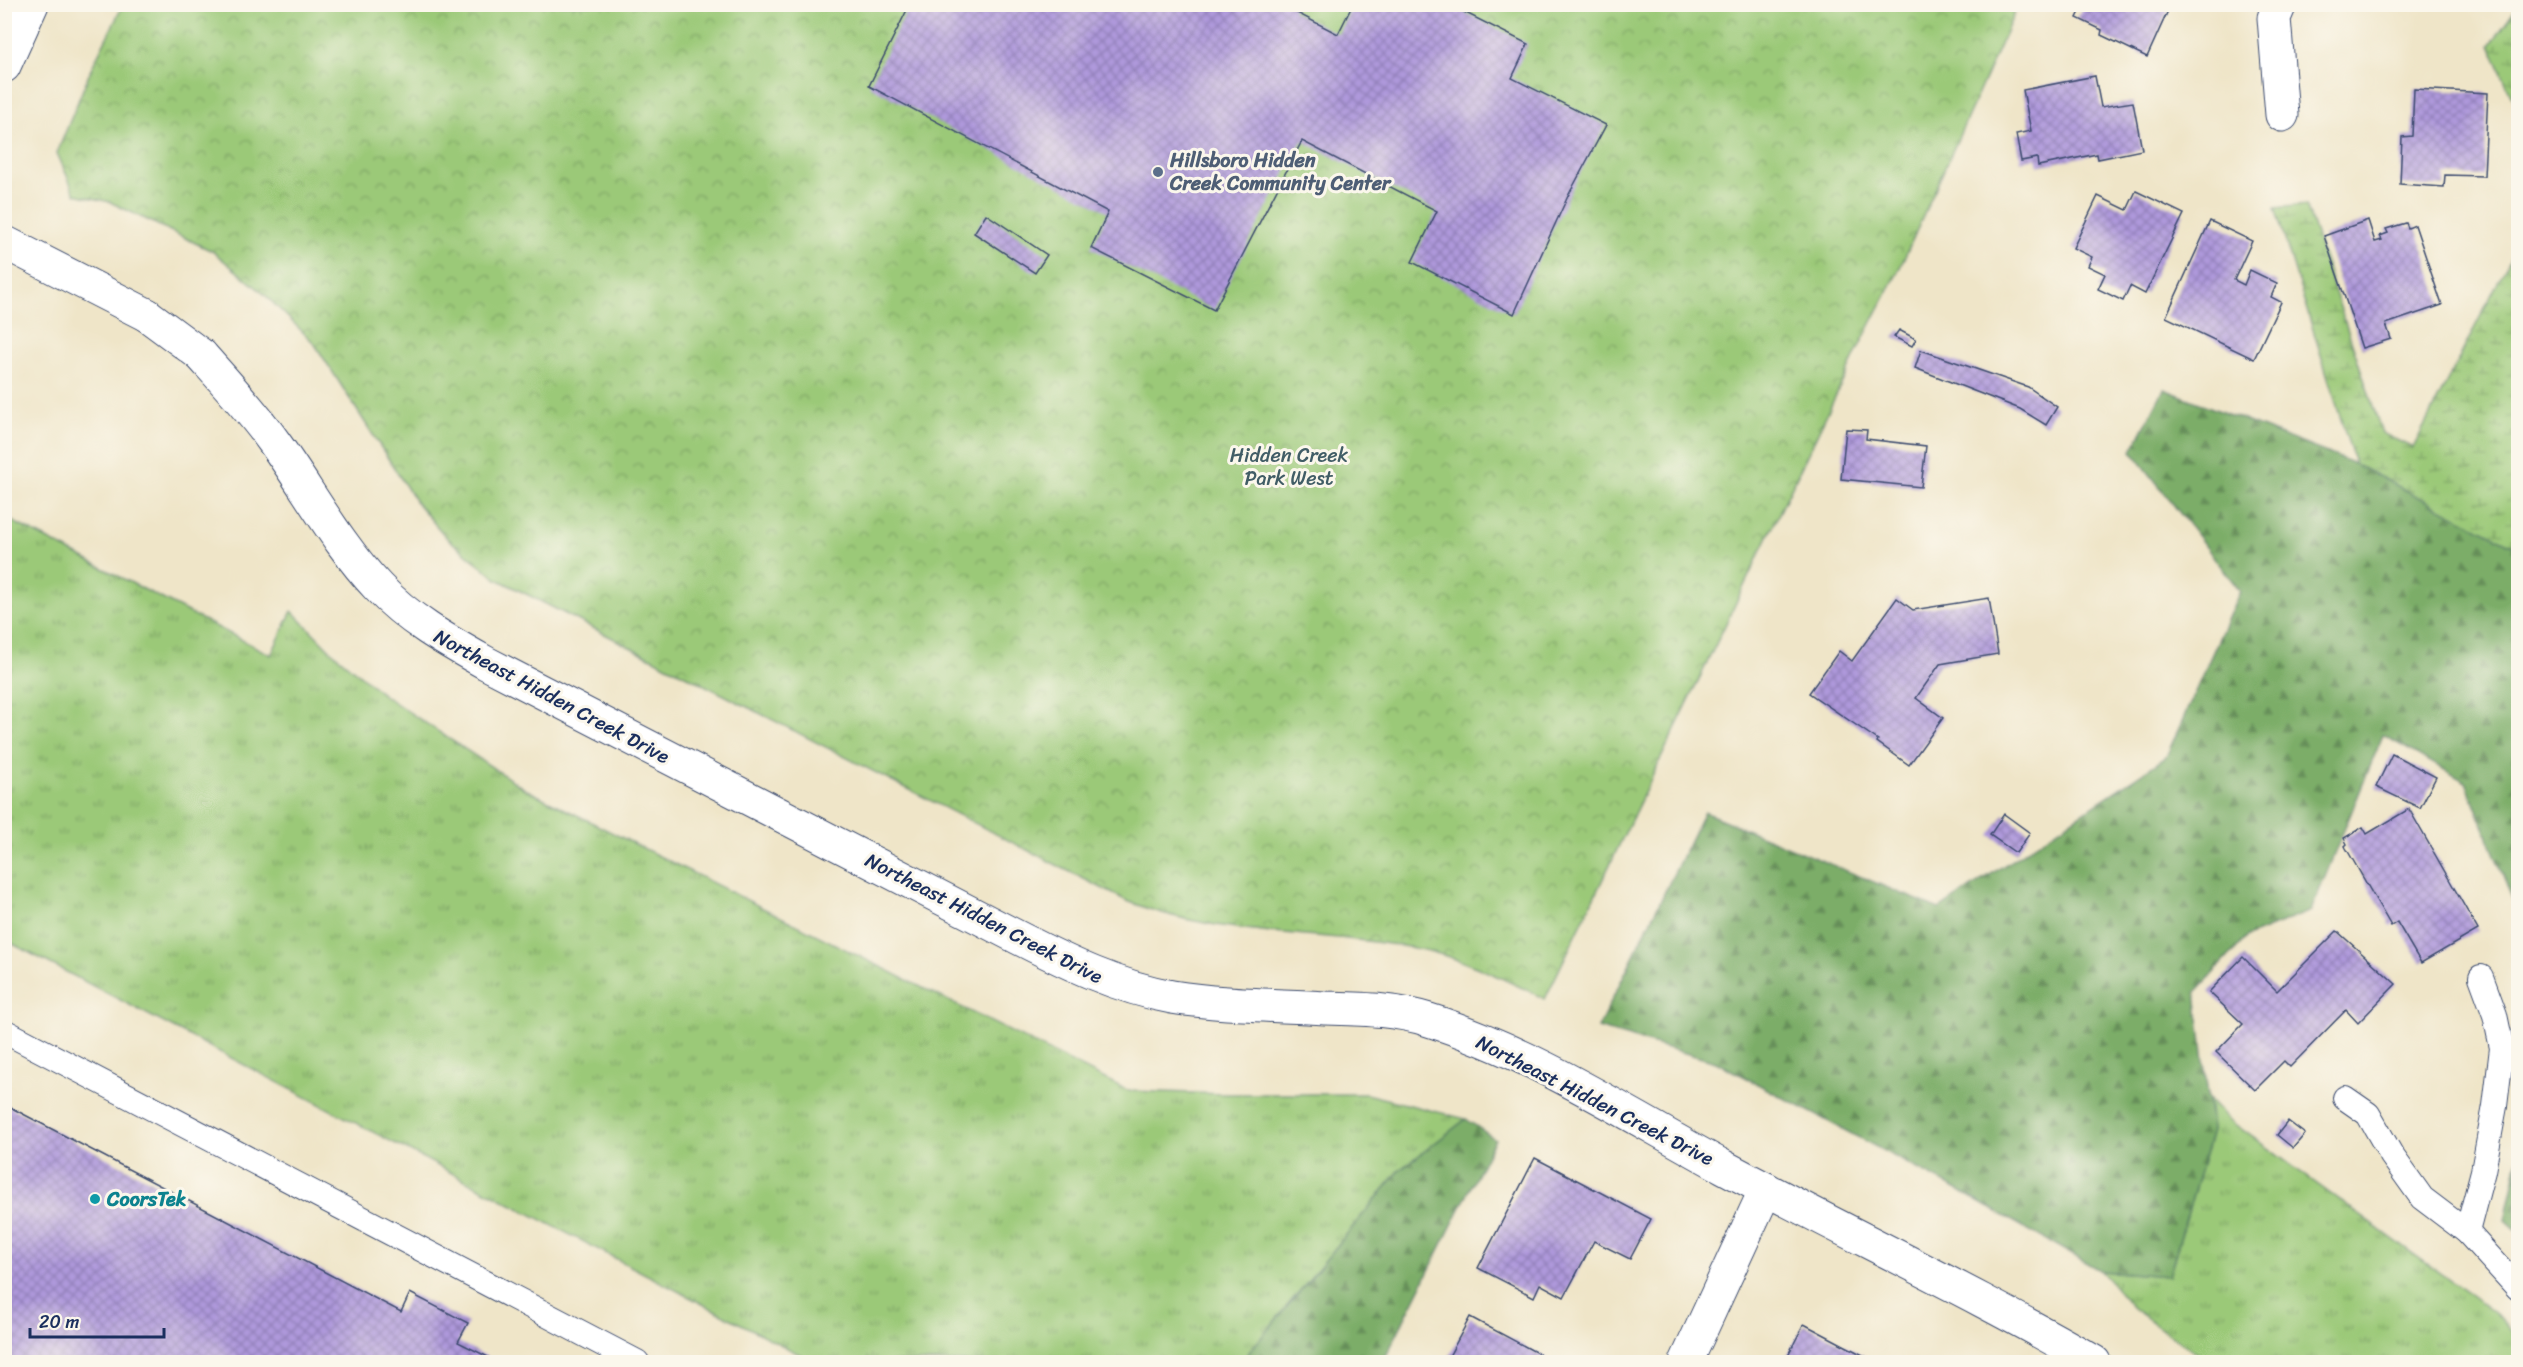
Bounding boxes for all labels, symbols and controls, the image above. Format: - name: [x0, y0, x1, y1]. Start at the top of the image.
- place label: Hillsboro Hidden Creek Community Center: [1169, 143, 1392, 201]
- marker: Hillsboro Hidden Creek Community Center: [1151, 165, 1165, 179]
- park label: Hidden Creek Park West: [1230, 438, 1349, 496]
- street label: Northeast Hidden Creek Drive: [427, 619, 676, 774]
- street label: Northeast Hidden Creek Drive: [859, 843, 1109, 994]
- street label: Northeast Hidden Creek Drive: [1470, 1025, 1720, 1176]
- place label: CoorsTek: [106, 1182, 187, 1217]
- marker: CoorsTek: [88, 1192, 102, 1206]
- scale bar: [30, 1301, 164, 1339]
- text: 20 m: [39, 1306, 79, 1338]

